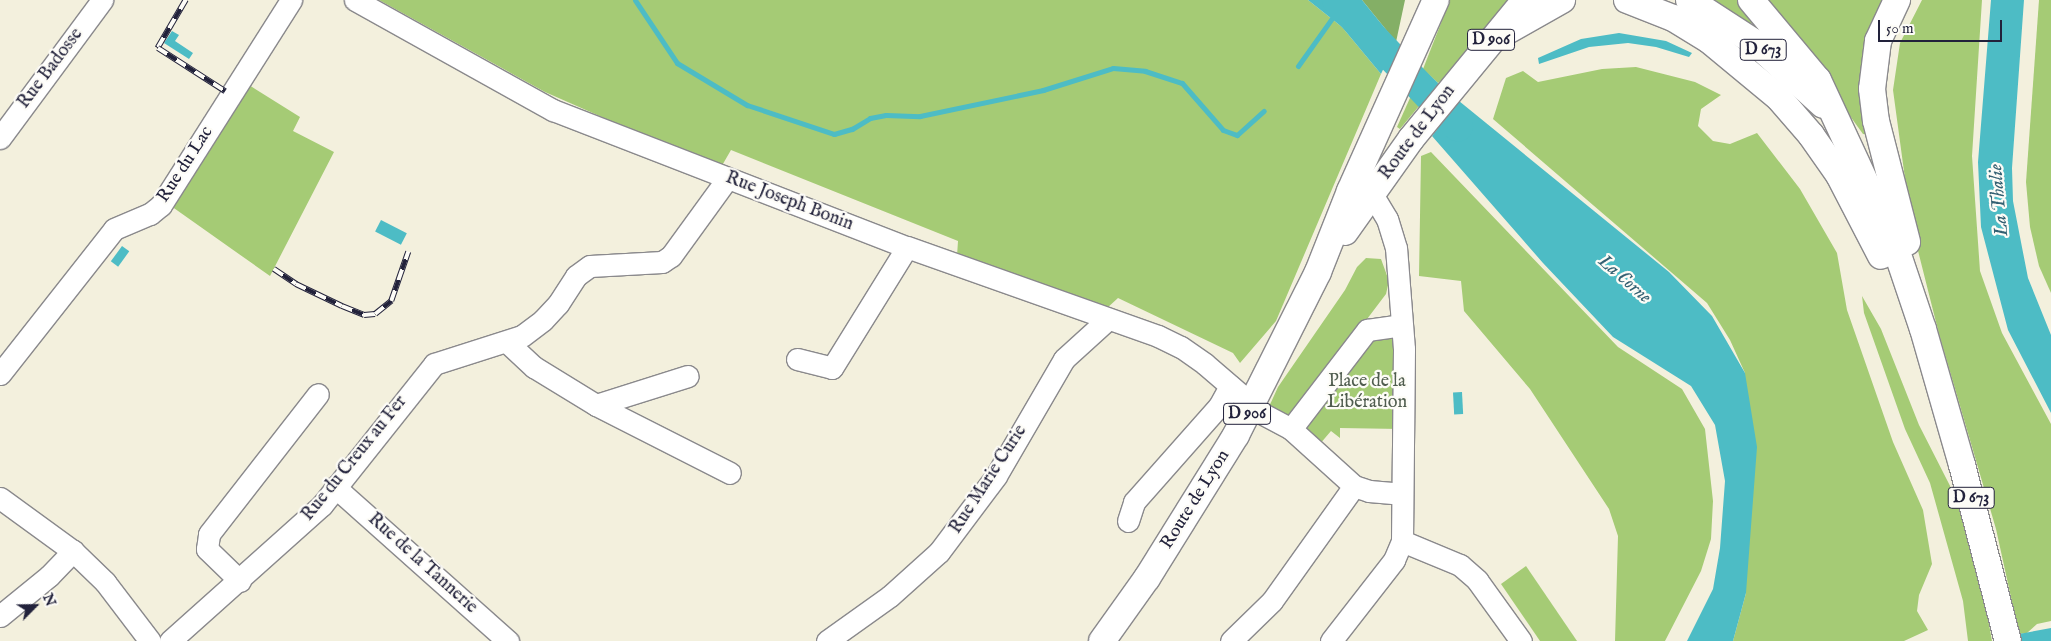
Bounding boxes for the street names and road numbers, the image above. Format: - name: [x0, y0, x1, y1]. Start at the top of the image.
- street label: Rue Badosse: [14, 25, 88, 113]
- road number: D 906: [1466, 26, 1516, 54]
- road number: D 673: [1739, 36, 1787, 64]
- street label: Route de Lyon: [1375, 81, 1461, 185]
- street label: Rue du Lac: [153, 123, 219, 207]
- street label: Rue Joseph Bonin: [722, 168, 856, 236]
- street label: Rue du Creux au Fer: [298, 392, 412, 526]
- road number: D 906: [1222, 400, 1272, 428]
- street label: Rue Marie Curie: [946, 422, 1032, 538]
- street label: Route de Lyon: [1157, 446, 1235, 554]
- road number: D 673: [1947, 484, 1995, 512]
- street label: Rue de la Tannerie: [363, 509, 481, 619]

